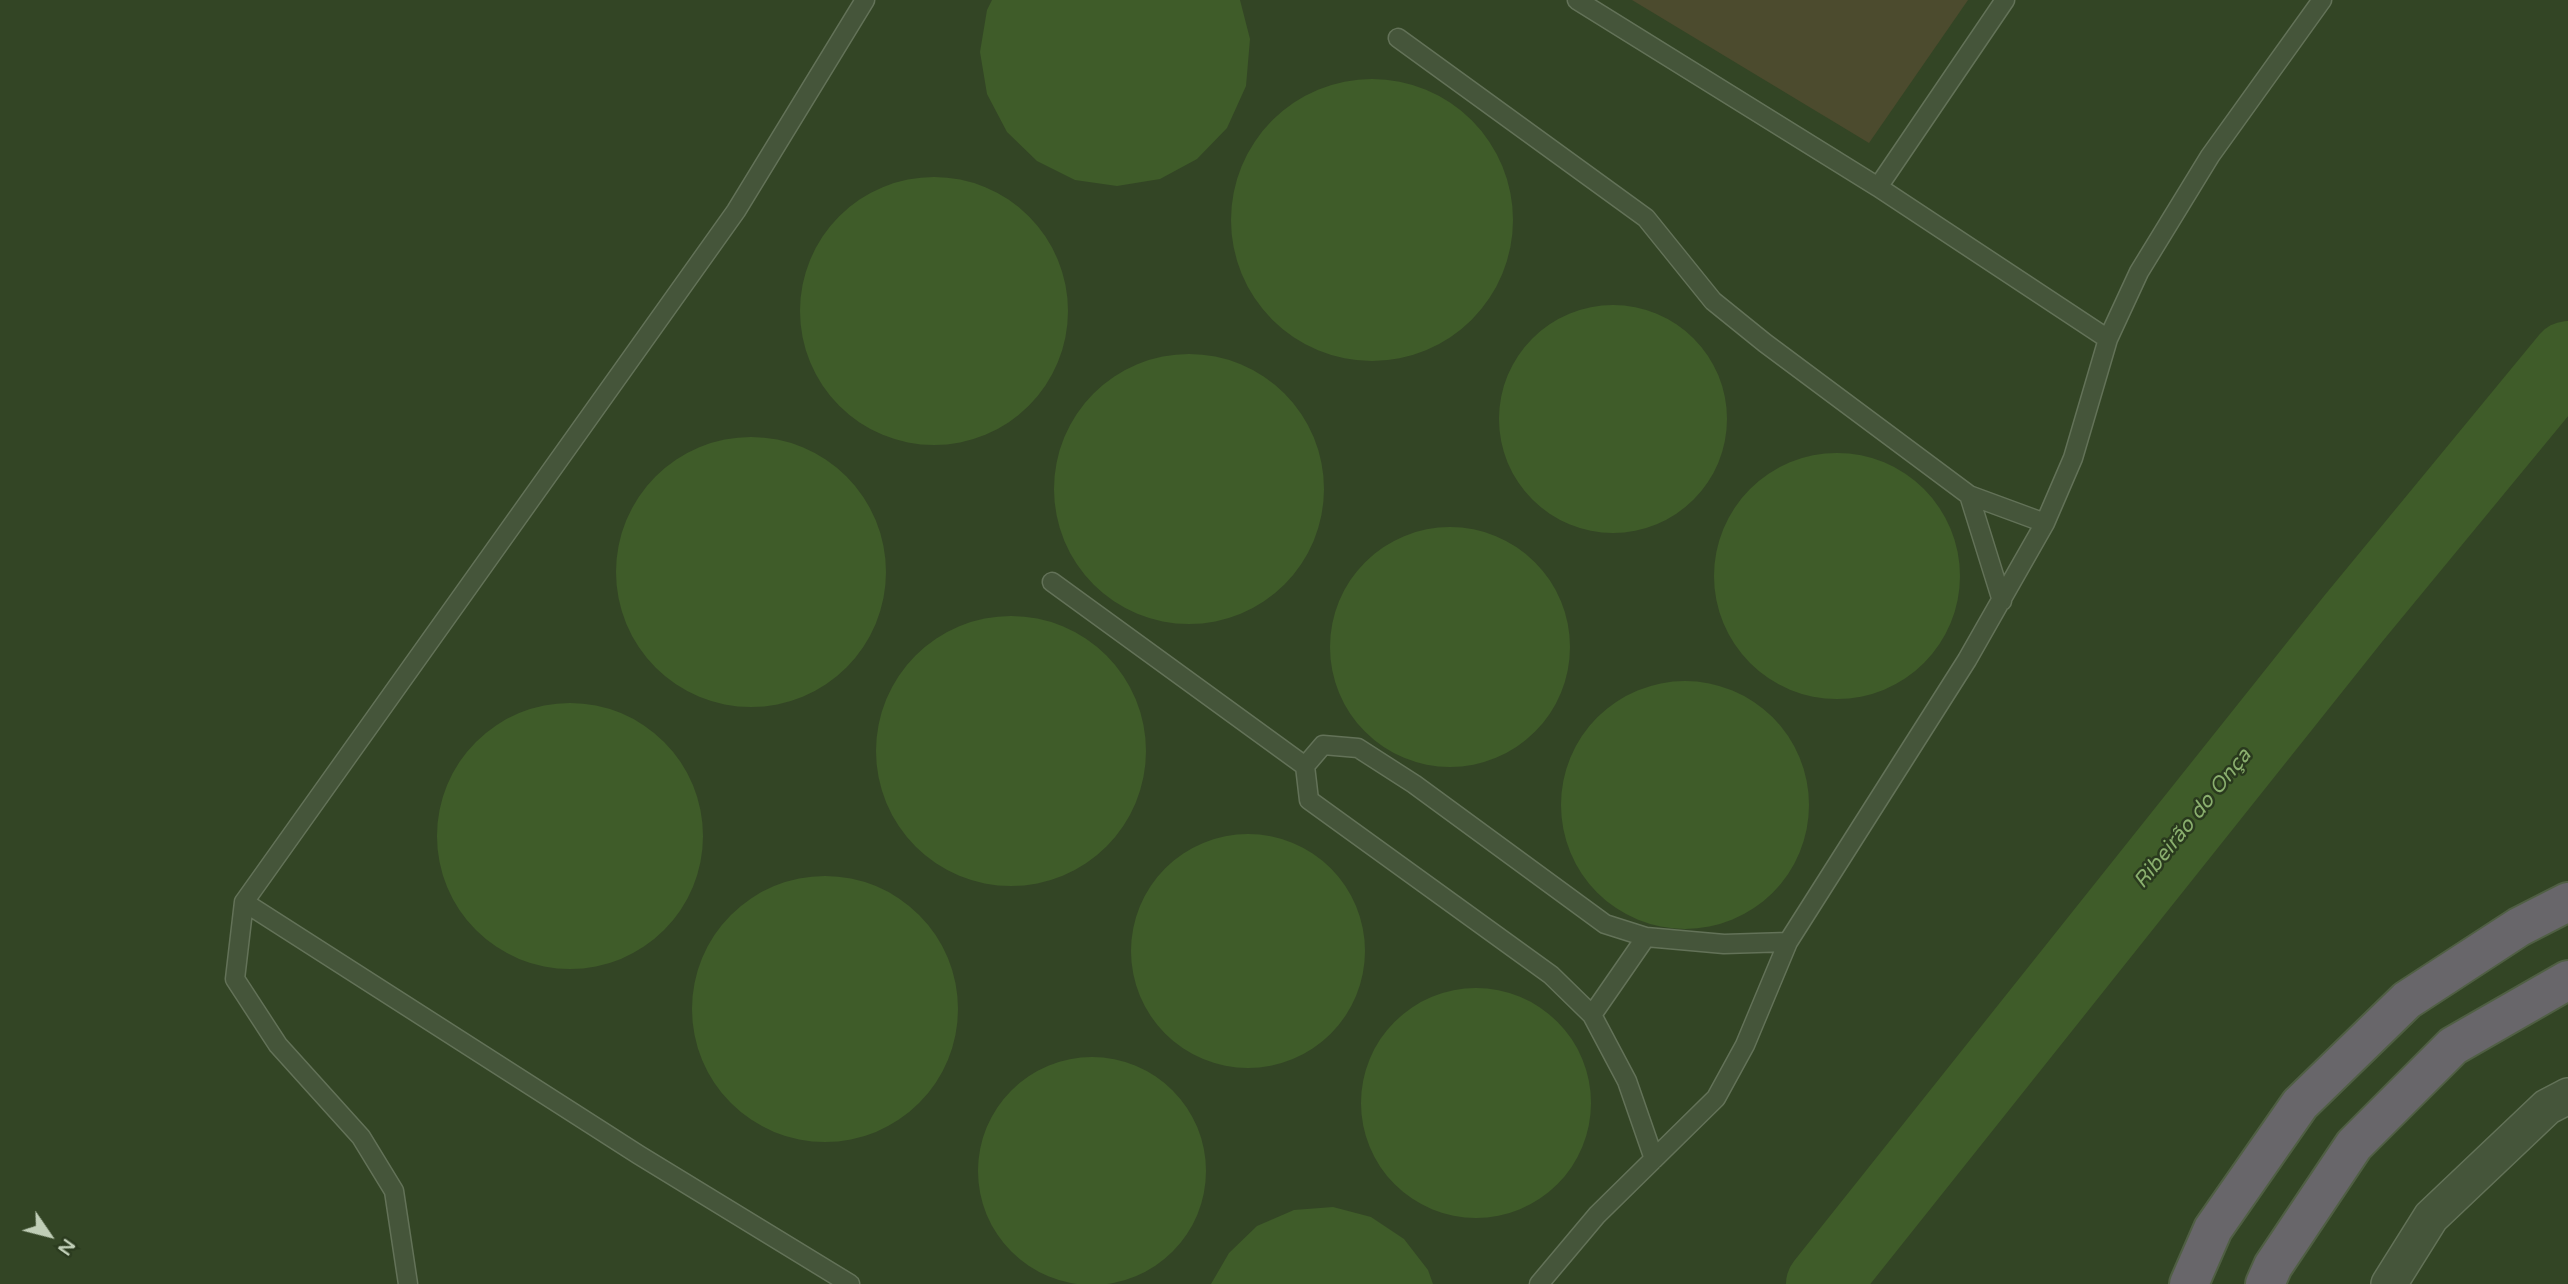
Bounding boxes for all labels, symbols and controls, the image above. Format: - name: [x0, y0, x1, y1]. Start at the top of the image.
- water label: Ribeirão do Onça: [2129, 744, 2257, 894]
- north arrow: [14, 1200, 84, 1270]
- text: N: [53, 1234, 80, 1260]

